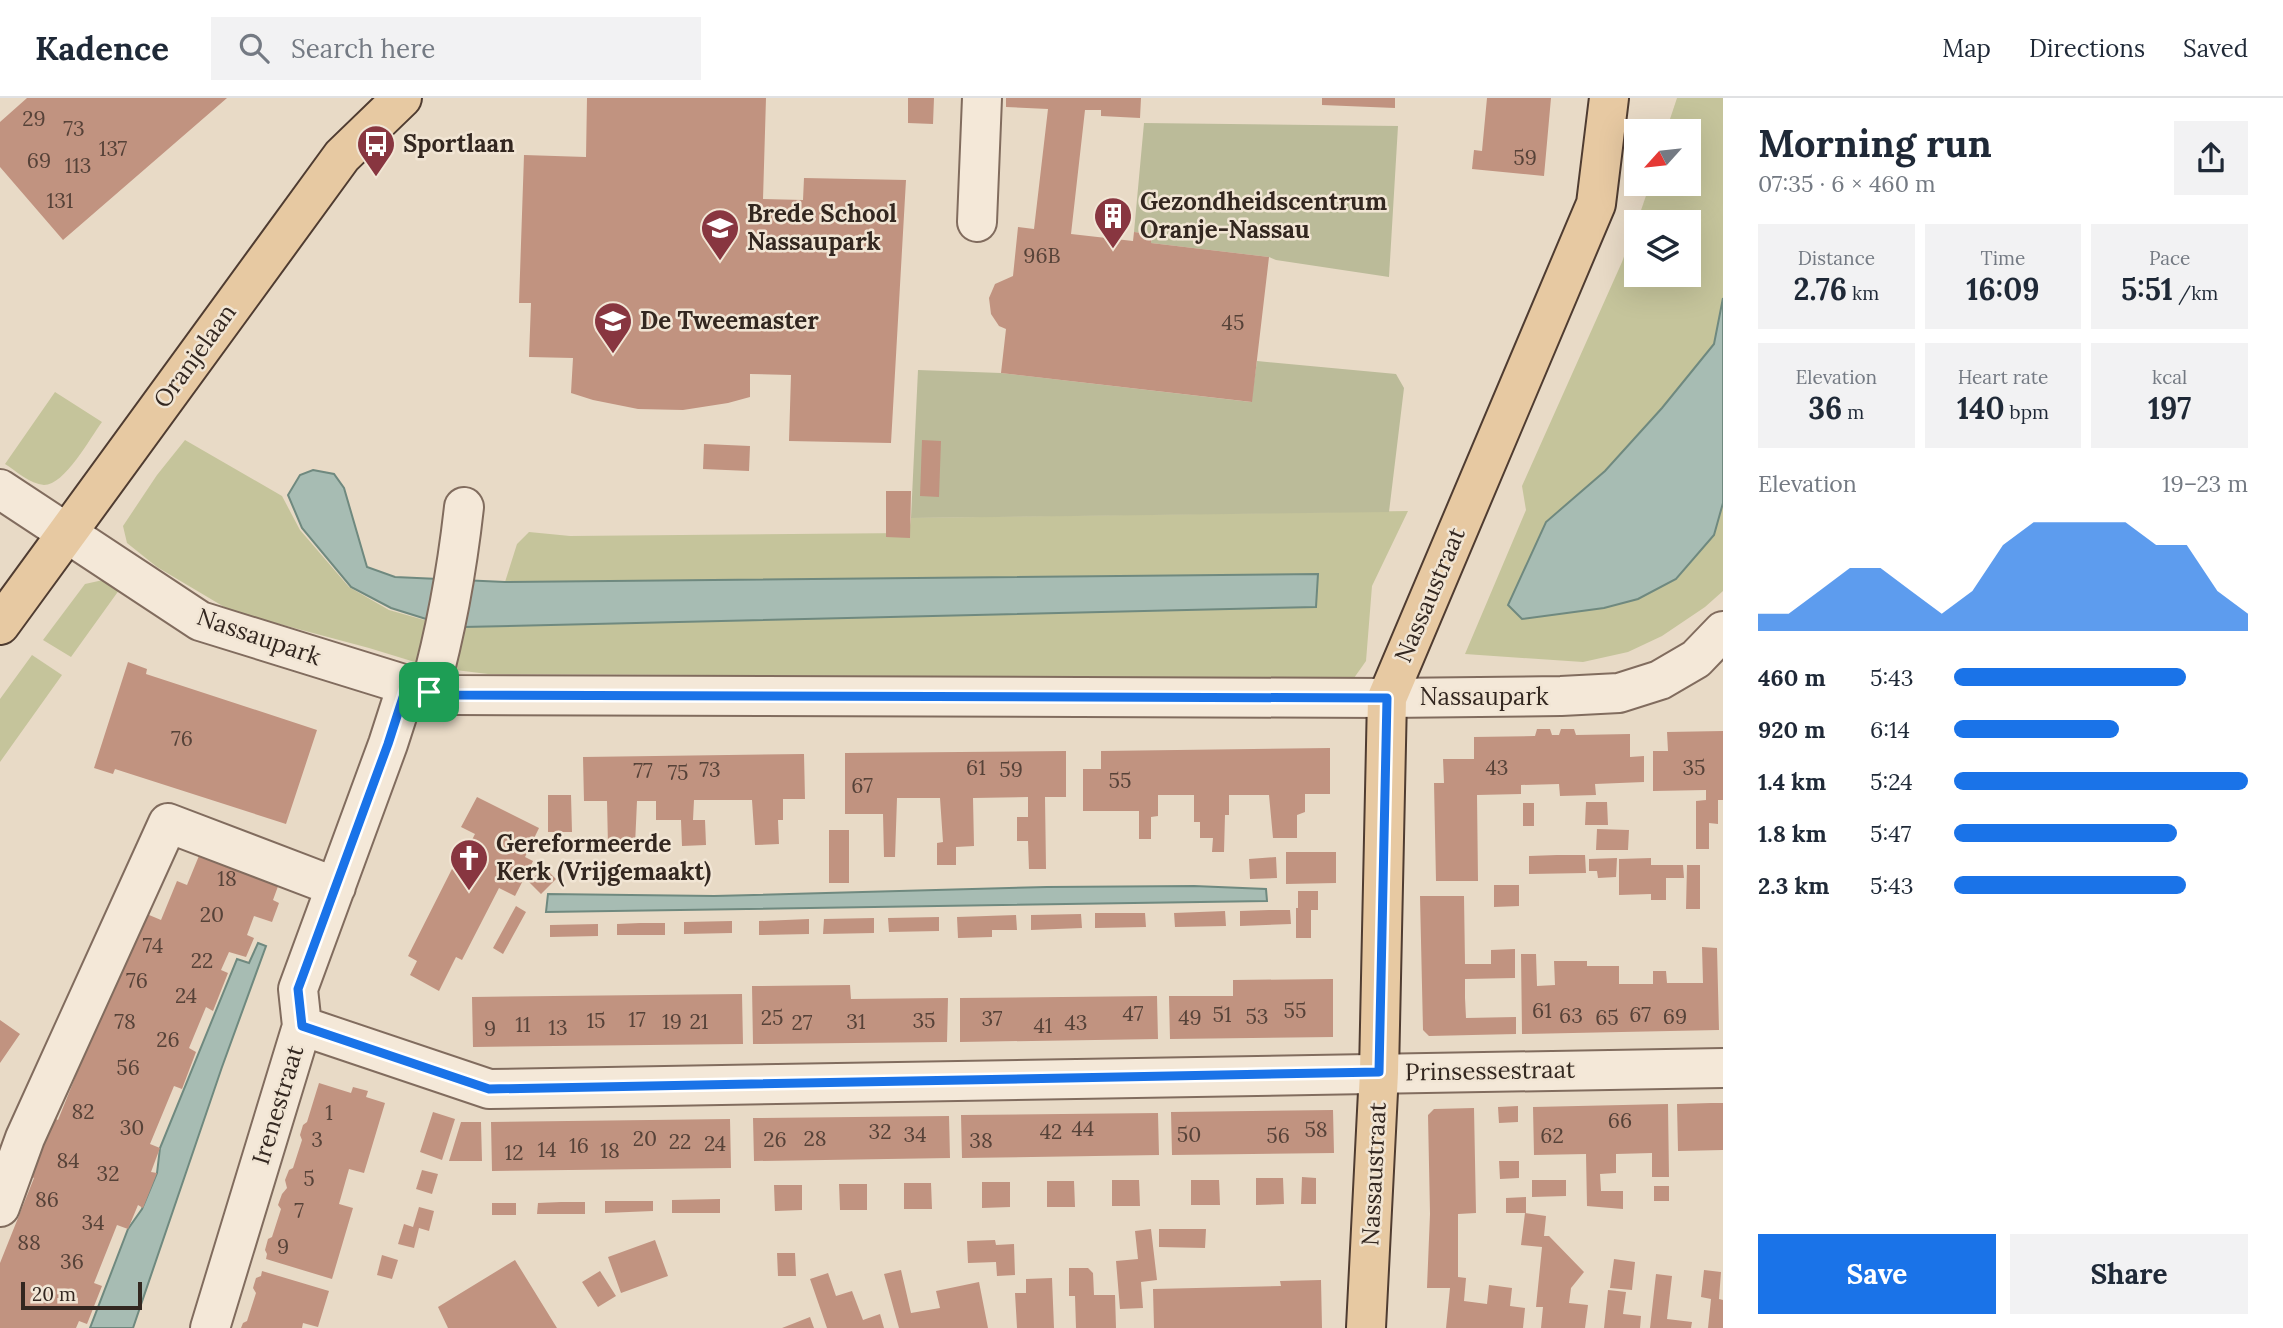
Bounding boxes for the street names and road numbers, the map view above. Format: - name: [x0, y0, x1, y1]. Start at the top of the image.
- street label: Oranjelaan: [146, 298, 243, 414]
- street label: Nassaustraat: [1387, 522, 1472, 667]
- street label: Nassaupark: [193, 601, 325, 672]
- street label: Nassaupark: [1419, 681, 1549, 712]
- street label: Irenestraat: [245, 1041, 311, 1168]
- street label: Prinsessestraat: [1405, 1054, 1576, 1087]
- street label: Nassaustraat: [1354, 1101, 1393, 1247]

